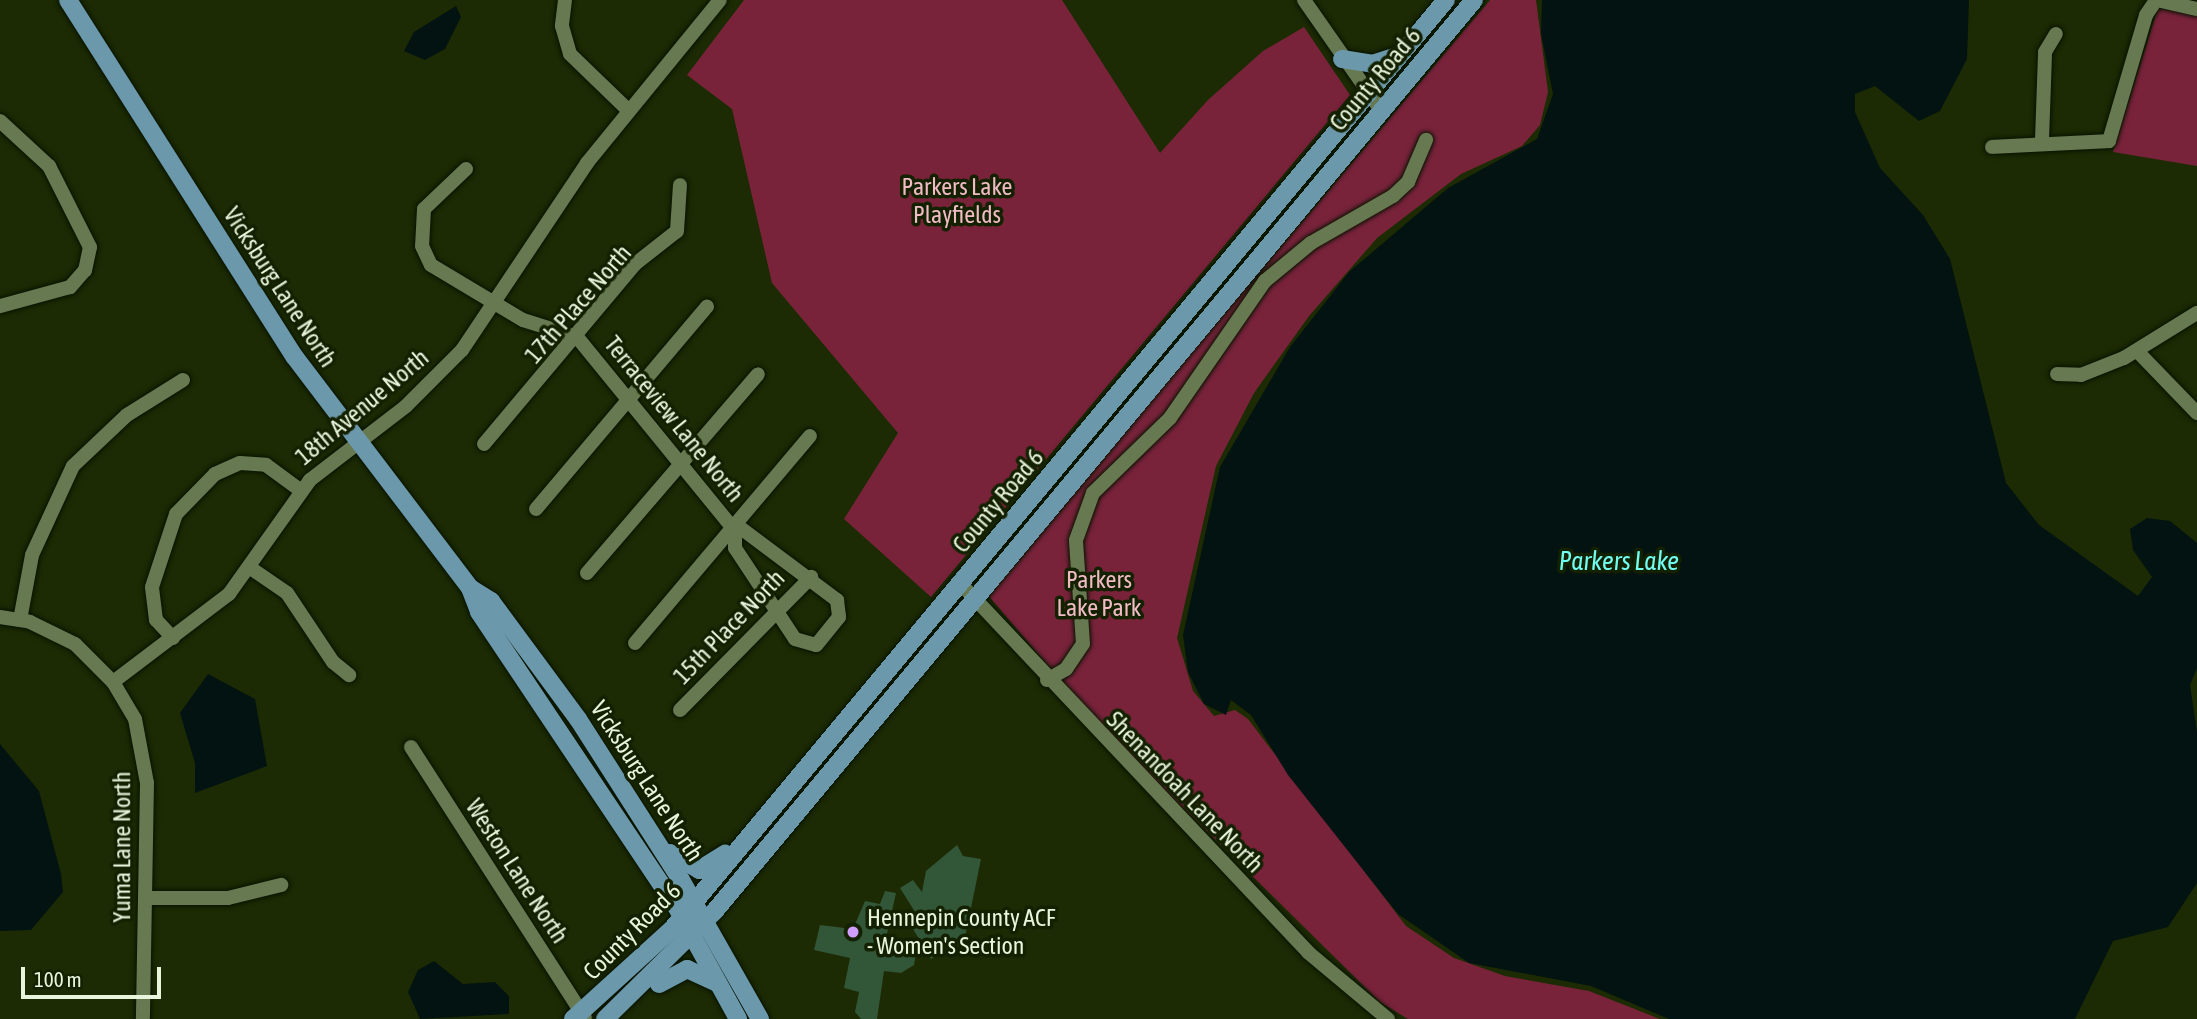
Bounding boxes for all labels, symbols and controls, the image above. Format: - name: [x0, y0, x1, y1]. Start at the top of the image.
- street label: County Road 6: [1324, 22, 1426, 136]
- park label: Parkers Lake Playfields: [902, 173, 1012, 229]
- street label: Vicksburg Lane North: [217, 201, 343, 373]
- street label: 17th Place North: [519, 239, 637, 369]
- street label: Terraceview Lane North: [598, 330, 750, 508]
- street label: 18th Avenue North: [290, 343, 434, 471]
- street label: County Road 6: [947, 444, 1049, 558]
- water label: Parkers Lake: [1559, 546, 1679, 578]
- street label: 15th Place North: [667, 564, 791, 690]
- park label: Parkers Lake Park: [1057, 566, 1141, 622]
- street label: Vicksburg Lane North: [584, 695, 710, 867]
- street label: Shenandoah Lane North: [1101, 705, 1269, 879]
- street label: Yuma Lane North: [108, 771, 136, 923]
- street label: Weston Lane North: [460, 794, 574, 948]
- street label: County Road 6: [577, 876, 687, 986]
- place label: Hennepin County ACF - Women's Section: [867, 904, 1055, 960]
- marker: Hennepin County ACF - Women's Section: [845, 924, 861, 940]
- scale bar: [24, 953, 164, 997]
- text: 100 m: [34, 967, 82, 991]

